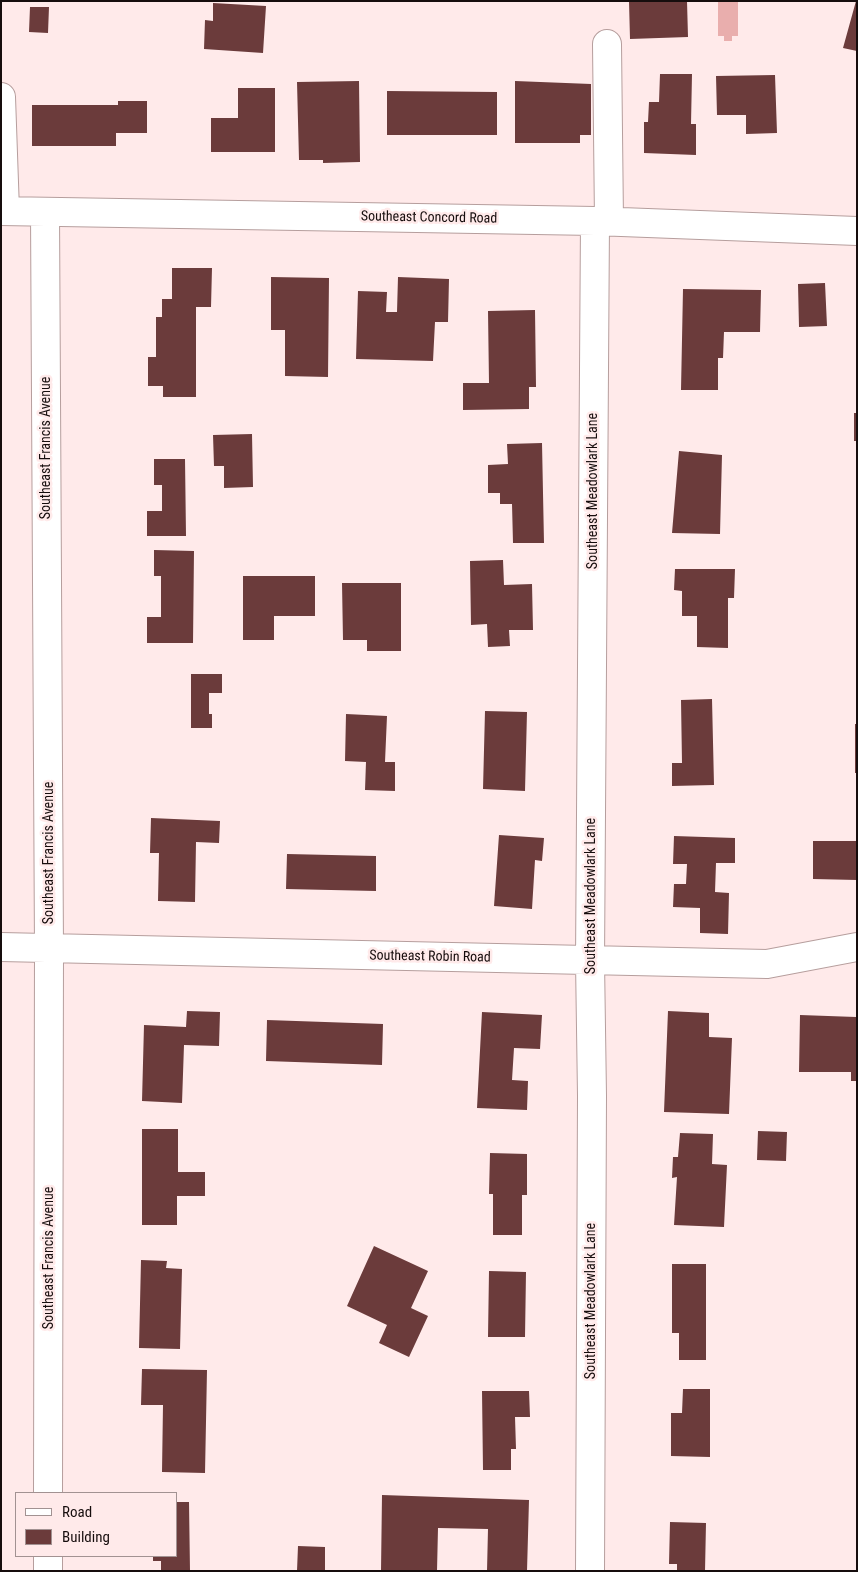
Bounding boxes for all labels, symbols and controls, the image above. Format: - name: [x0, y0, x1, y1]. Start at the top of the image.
- street label: Southeast Concord Road: [361, 208, 497, 228]
- street label: Southeast Francis Avenue: [38, 377, 54, 519]
- street label: Southeast Meadowlark Lane: [585, 413, 601, 569]
- street label: Southeast Francis Avenue: [41, 782, 57, 924]
- street label: Southeast Meadowlark Lane: [583, 818, 599, 974]
- street label: Southeast Robin Road: [369, 948, 491, 966]
- street label: Southeast Francis Avenue: [41, 1187, 57, 1329]
- street label: Southeast Meadowlark Lane: [583, 1223, 599, 1379]
- legend: [15, 1492, 178, 1557]
- text: Road: [62, 1503, 92, 1521]
- text: Building: [62, 1528, 110, 1546]

